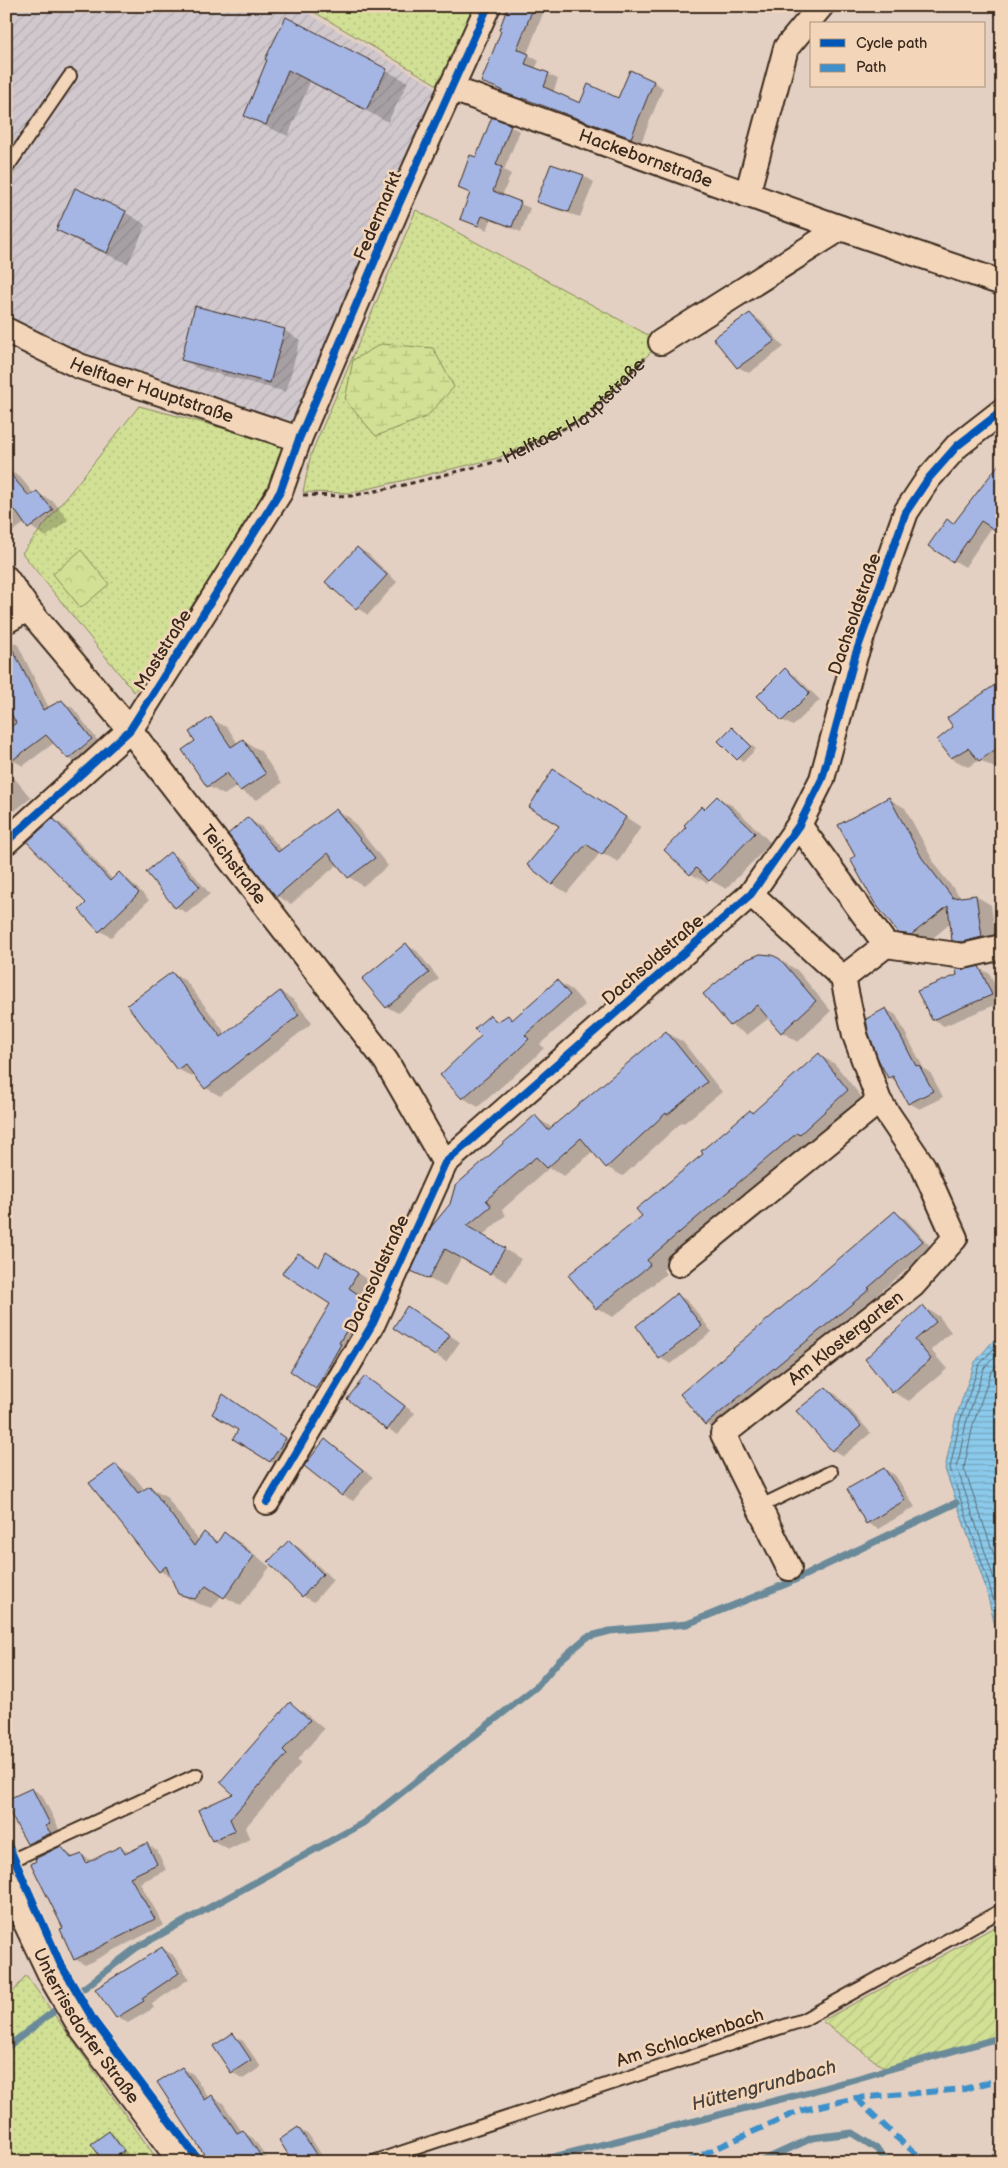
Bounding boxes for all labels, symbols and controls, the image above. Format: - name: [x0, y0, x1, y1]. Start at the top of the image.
- legend: [810, 22, 986, 88]
- text: Cycle path: [856, 34, 927, 53]
- text: Path: [856, 58, 886, 77]
- street label: Hackebornstraße: [576, 125, 716, 192]
- street label: Federmarkt: [350, 168, 406, 264]
- street label: Helftaer Hauptstraße: [66, 353, 237, 427]
- street label: Helftaer Hauptstraße: [499, 354, 649, 468]
- street label: Dachsoldstraße: [824, 550, 886, 678]
- street label: Maststraße: [130, 605, 196, 694]
- street label: Teichstraße: [196, 820, 271, 908]
- street label: Dachsoldstraße: [598, 910, 708, 1010]
- street label: Dachsoldstraße: [341, 1212, 414, 1336]
- street label: Am Klostergarten: [784, 1286, 907, 1390]
- street label: Unterrissdorfer Straße: [29, 1945, 144, 2108]
- street label: Am Schlackenbach: [614, 2004, 766, 2072]
- water label: Hüttengrundbach: [689, 2056, 839, 2116]

